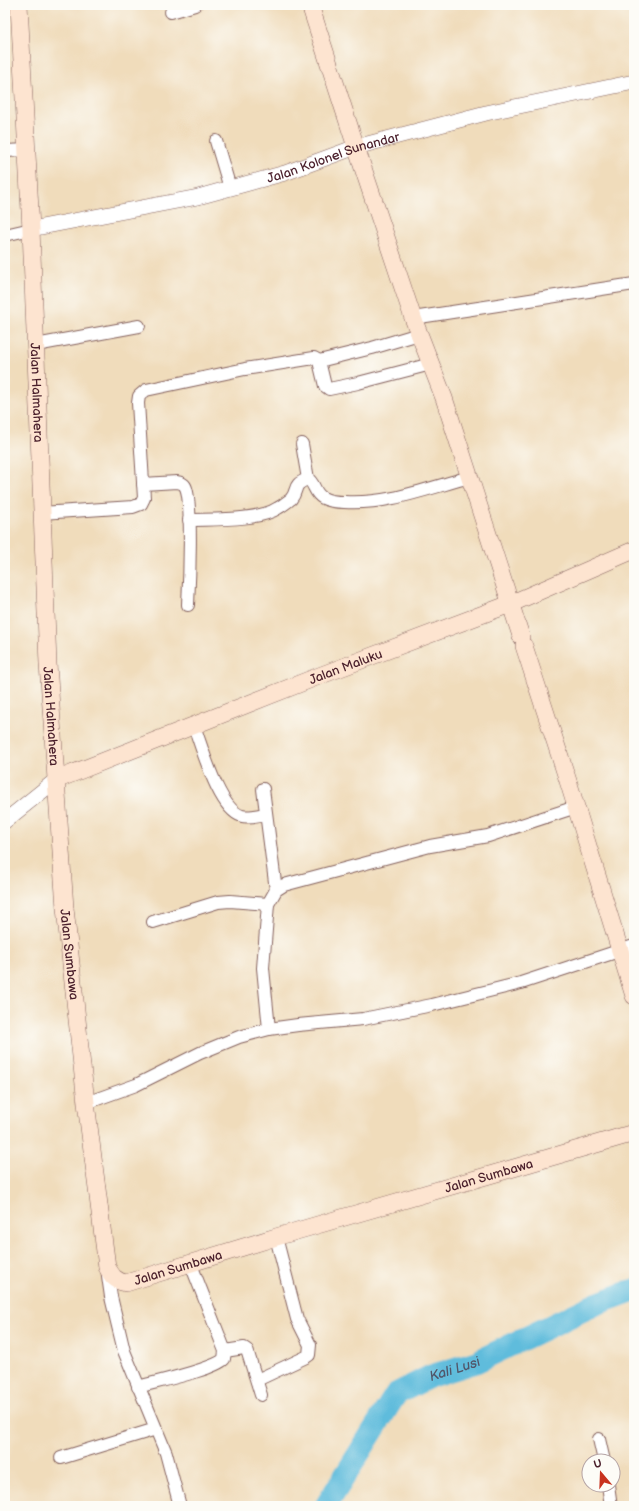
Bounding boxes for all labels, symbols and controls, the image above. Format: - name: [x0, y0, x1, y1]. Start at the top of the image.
- street label: Jalan Kolonel Sunandar: [265, 129, 402, 187]
- street label: Jalan Halmahera: [26, 343, 46, 443]
- street label: Jalan Maluku: [307, 646, 385, 688]
- street label: Jalan Halmahera: [39, 666, 62, 766]
- street label: Jalan Sumbawa: [56, 908, 82, 1001]
- street label: Jalan Sumbawa: [443, 1156, 535, 1197]
- street label: Jalan Sumbawa: [132, 1247, 224, 1289]
- water label: Kali Lusi: [427, 1353, 484, 1385]
- north arrow: [581, 1453, 621, 1493]
- text: U: [592, 1457, 604, 1471]

